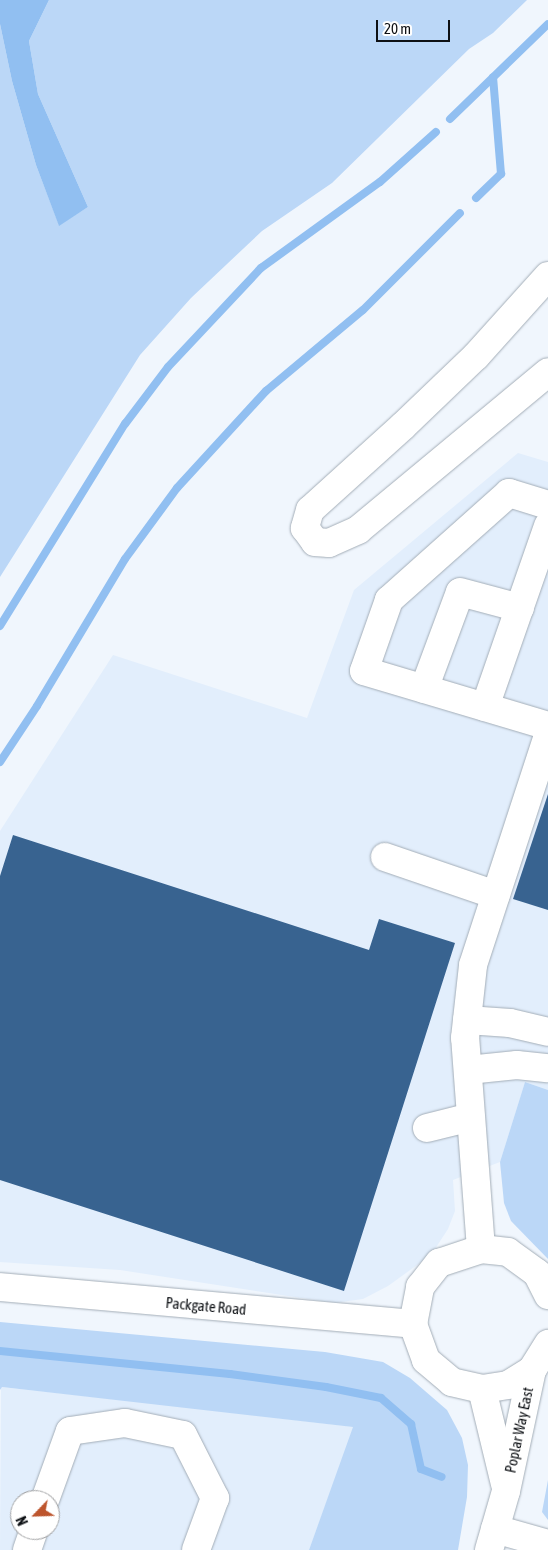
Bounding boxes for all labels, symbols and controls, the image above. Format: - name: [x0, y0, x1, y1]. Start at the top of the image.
- scale bar: [378, 10, 452, 42]
- text: 20 m: [384, 20, 411, 37]
- street label: Packgate Road: [165, 1294, 247, 1318]
- street label: Poplar Way East: [501, 1385, 537, 1475]
- north arrow: [10, 1490, 60, 1540]
- text: N: [13, 1514, 31, 1528]

